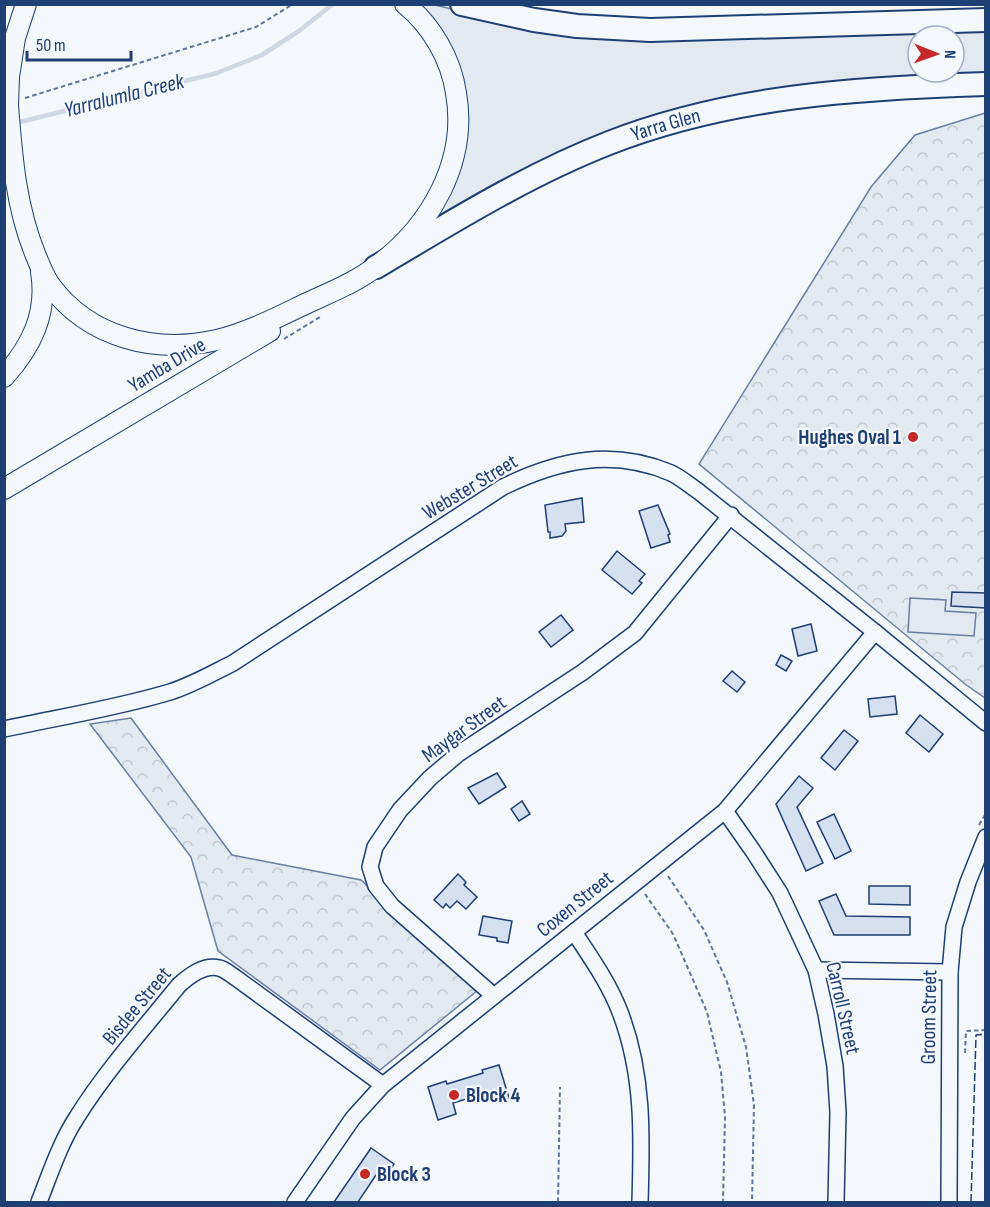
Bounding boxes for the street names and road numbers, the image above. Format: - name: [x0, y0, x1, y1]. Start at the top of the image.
- street label: Yarra Glen: [628, 103, 703, 146]
- street label: Yamba Drive: [124, 332, 210, 398]
- street label: Webster Street: [418, 449, 522, 525]
- street label: Maygar Street: [417, 690, 511, 768]
- street label: Coxen Street: [532, 866, 618, 942]
- street label: Carroll Street: [820, 959, 866, 1057]
- street label: Bisdee Street: [97, 962, 177, 1050]
- street label: Groom Street: [916, 969, 942, 1065]

